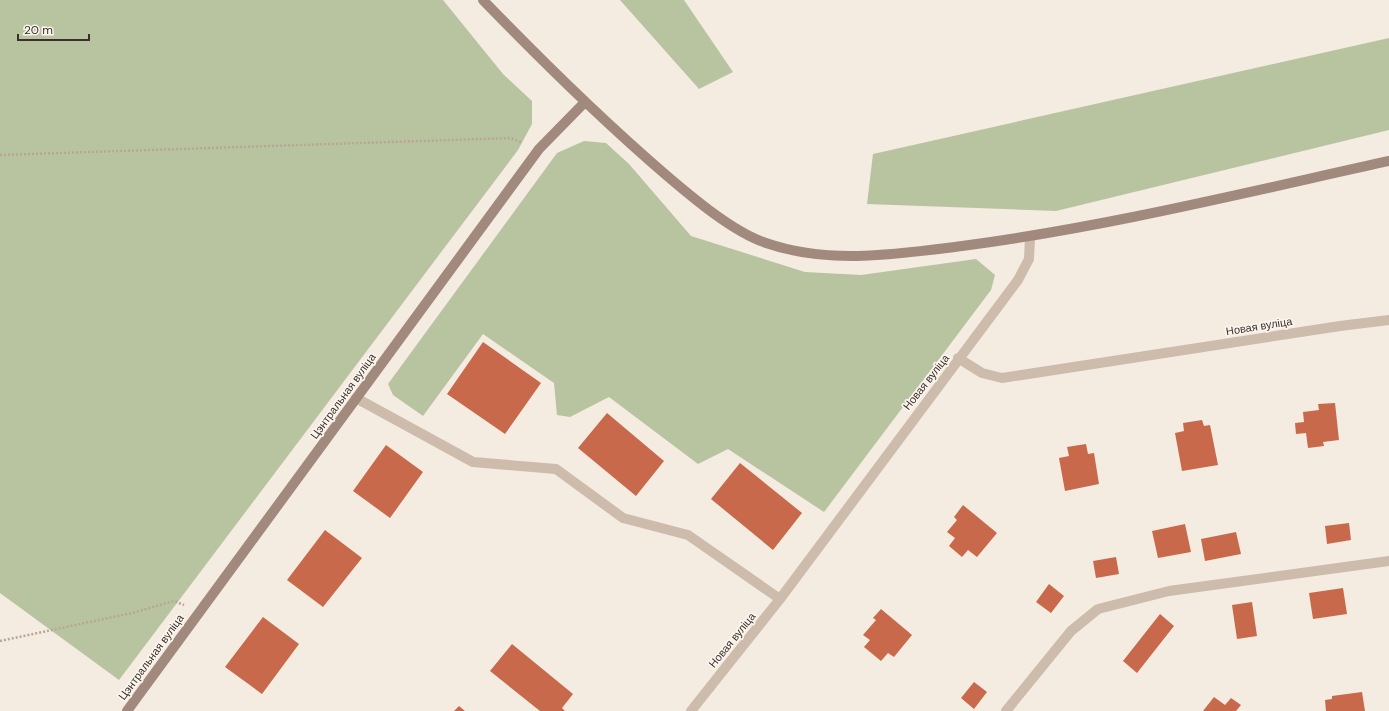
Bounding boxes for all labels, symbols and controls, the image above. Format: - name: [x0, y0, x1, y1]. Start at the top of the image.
- scale bar: [18, 16, 89, 42]
- text: 20 m: [24, 22, 53, 38]
- street label: Новая вуліца: [1225, 314, 1294, 338]
- street label: Цэнтральная вуліца: [307, 350, 379, 442]
- street label: Новая вуліца: [900, 351, 953, 413]
- street label: Новая вуліца: [705, 609, 759, 670]
- street label: Цэнтральная вуліца: [115, 611, 187, 703]

